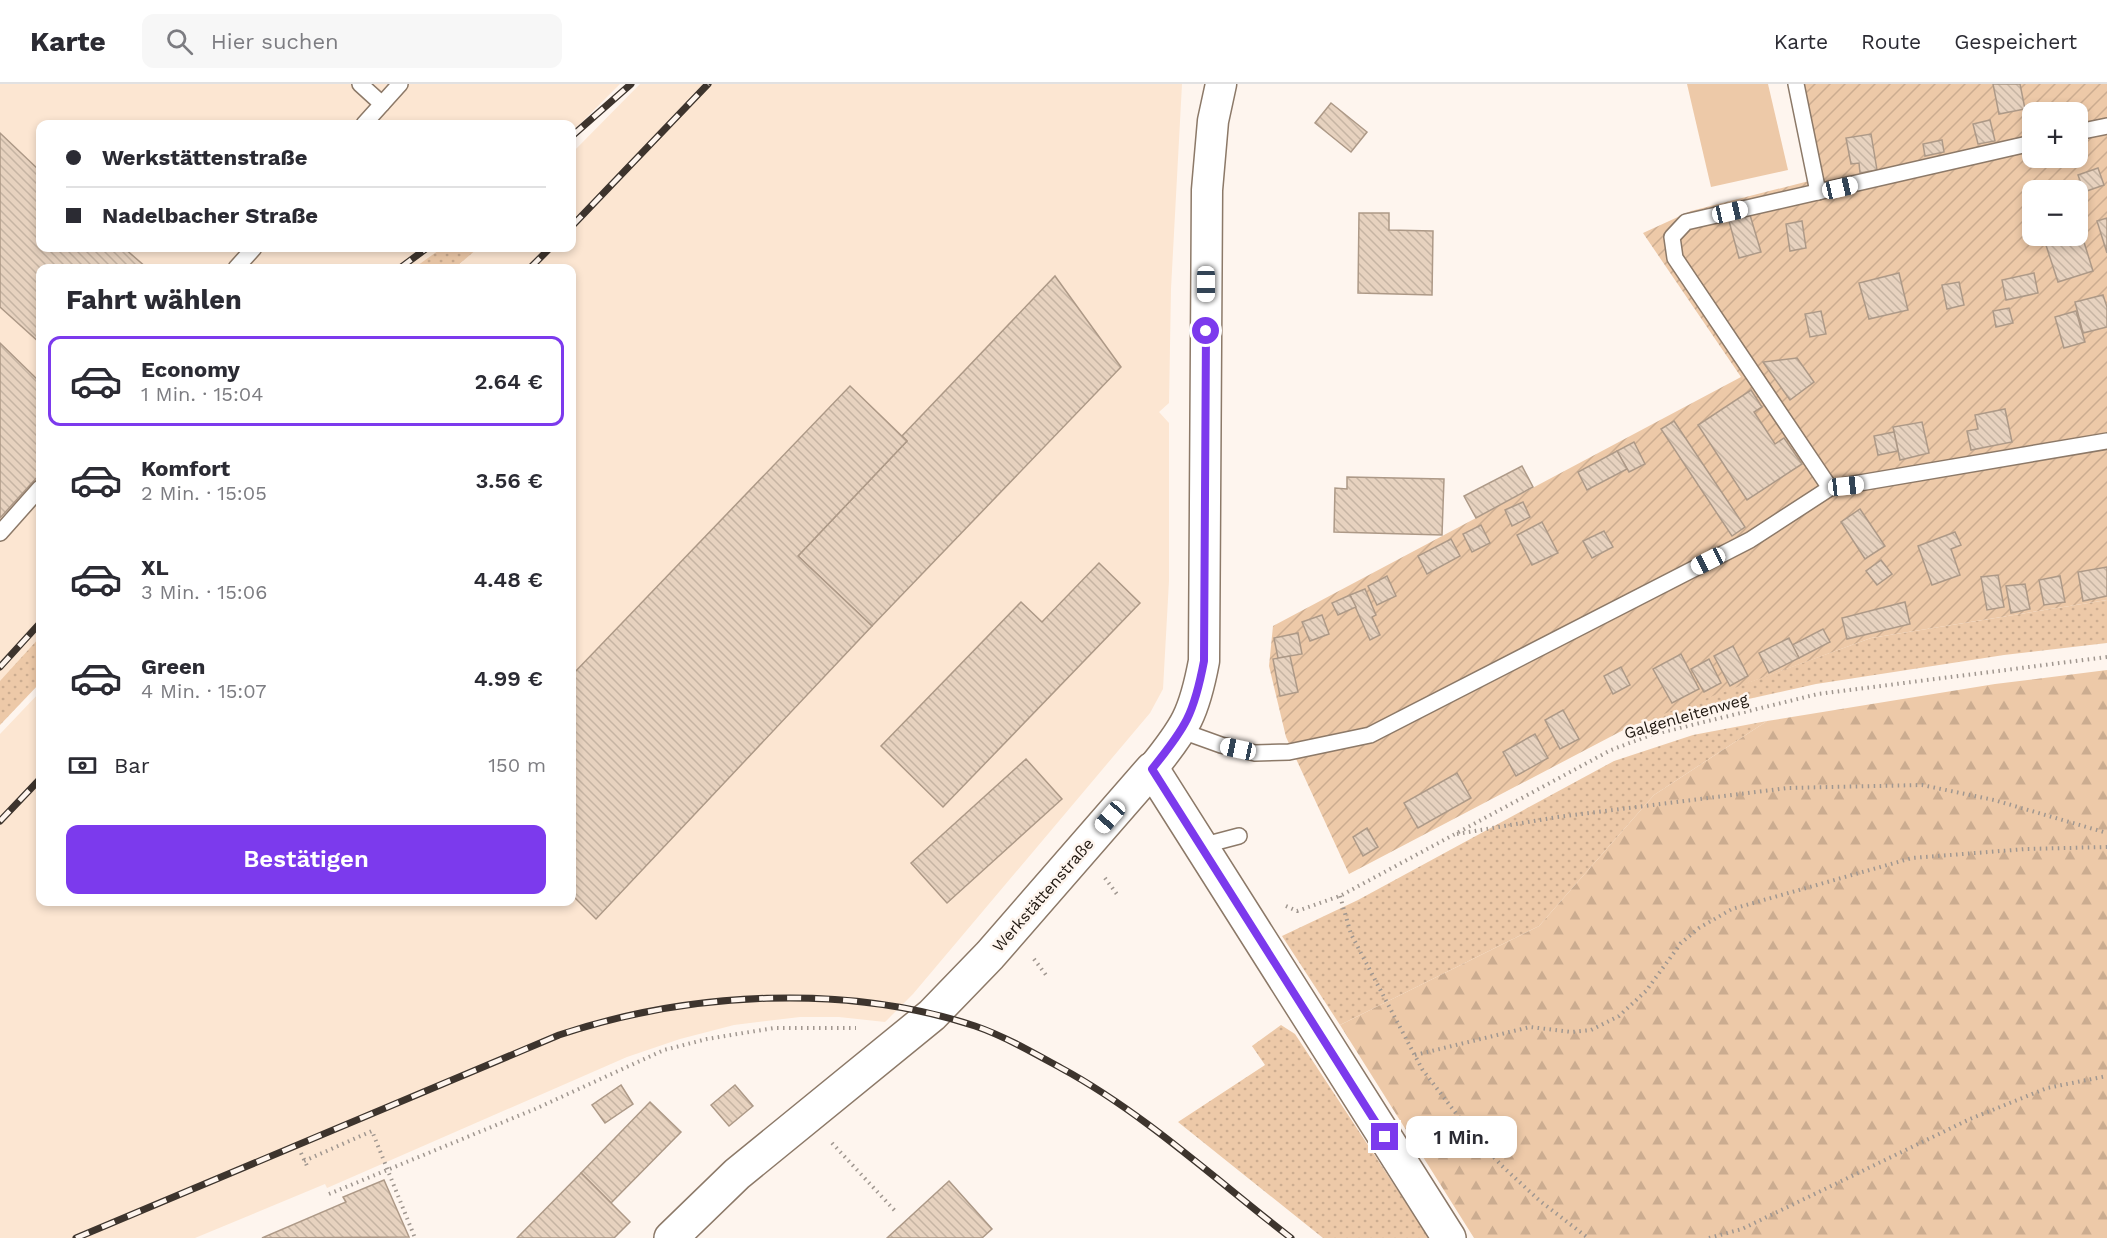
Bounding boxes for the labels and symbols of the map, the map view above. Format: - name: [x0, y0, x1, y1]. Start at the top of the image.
- car: [1820, 175, 1860, 201]
- car: [1710, 199, 1750, 225]
- car: [1197, 266, 1215, 302]
- route start: [1192, 317, 1219, 344]
- car: [1827, 475, 1865, 497]
- car: [1688, 545, 1728, 577]
- street label: Galgenleitenweg: [1622, 689, 1751, 743]
- car: [1219, 736, 1257, 762]
- car: [1091, 798, 1129, 836]
- street label: Werkstättenstraße: [988, 834, 1098, 956]
- callout: 1 Min.: [1406, 1116, 1517, 1158]
- route end: [1371, 1123, 1398, 1150]

